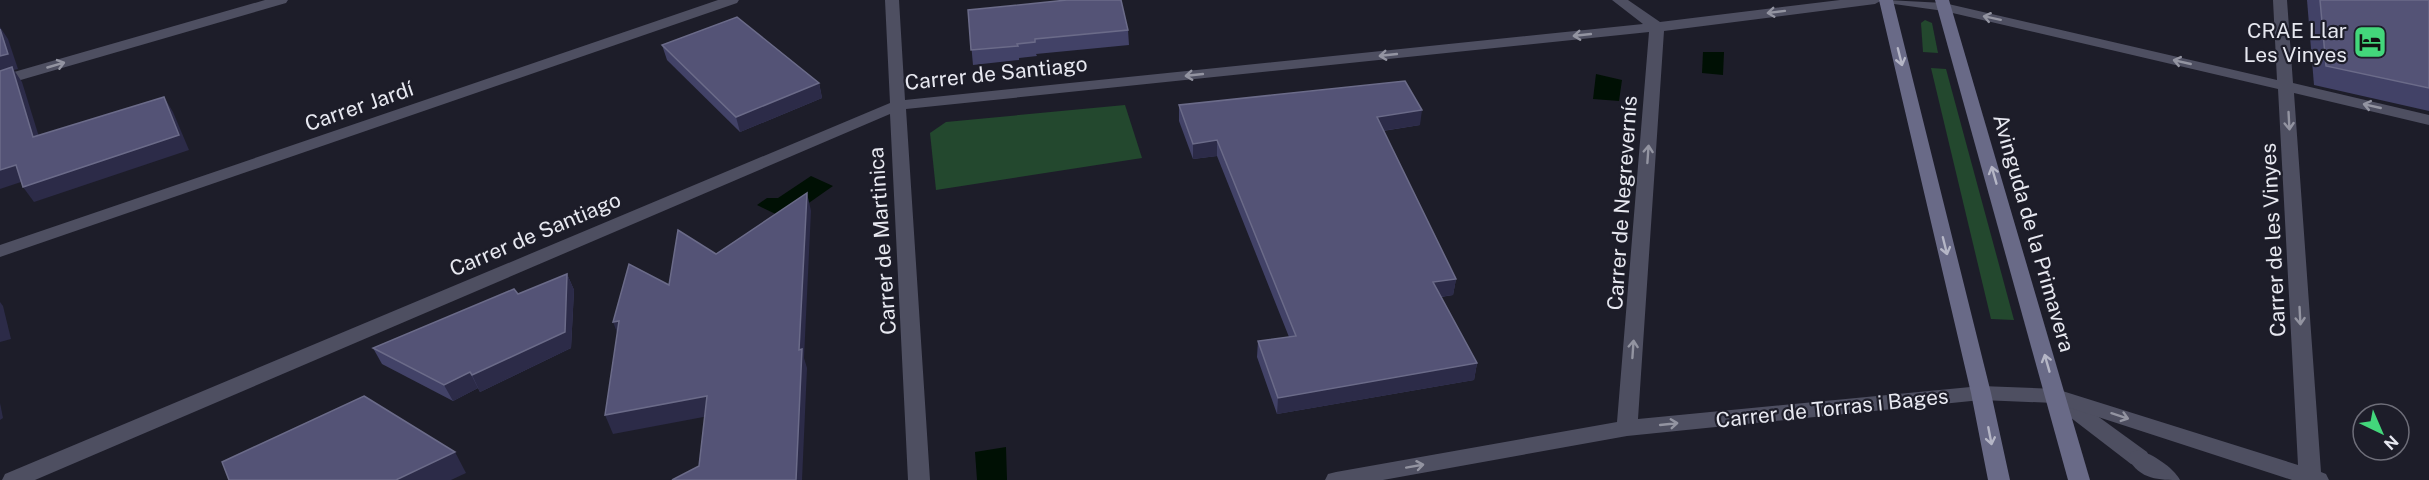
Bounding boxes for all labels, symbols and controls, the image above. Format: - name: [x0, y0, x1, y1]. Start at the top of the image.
- one-way arrow: [1766, 7, 1786, 18]
- one-way arrow: [1983, 11, 2002, 23]
- place label: CRAE Llar Les Vinyes: [2244, 18, 2347, 67]
- hotel icon: CRAE Llar Les Vinyes: [2352, 24, 2388, 60]
- one-way arrow: [1572, 30, 1592, 41]
- one-way arrow: [1894, 47, 1906, 66]
- one-way arrow: [1379, 50, 1398, 61]
- street label: Carrer de Santiago: [904, 51, 1088, 95]
- one-way arrow: [2173, 55, 2192, 67]
- one-way arrow: [46, 59, 65, 70]
- one-way arrow: [1185, 70, 1204, 81]
- street label: Carrer Jardí: [302, 75, 417, 136]
- street label: Carrer de Negrevernís: [1602, 95, 1642, 311]
- one-way arrow: [2363, 100, 2382, 112]
- street label: Avinguda de la Primavera: [1988, 111, 2080, 355]
- one-way arrow: [2283, 111, 2294, 131]
- street label: Carrer de les Vinyes: [2255, 142, 2291, 338]
- one-way arrow: [1643, 145, 1654, 165]
- street label: Carrer de Martinica: [863, 146, 901, 336]
- one-way arrow: [1988, 166, 1999, 185]
- street label: Carrer de Santiago: [446, 187, 624, 281]
- one-way arrow: [1940, 237, 1952, 256]
- one-way arrow: [2295, 305, 2306, 325]
- one-way arrow: [1628, 339, 1639, 359]
- one-way arrow: [2041, 354, 2052, 373]
- street label: Carrer de Torras i Bages: [1714, 383, 1950, 433]
- north arrow: [2351, 402, 2411, 462]
- one-way arrow: [2110, 412, 2129, 423]
- one-way arrow: [1659, 418, 1679, 429]
- one-way arrow: [1985, 426, 1996, 446]
- text: N: [2380, 431, 2402, 454]
- one-way arrow: [1404, 460, 1424, 471]

